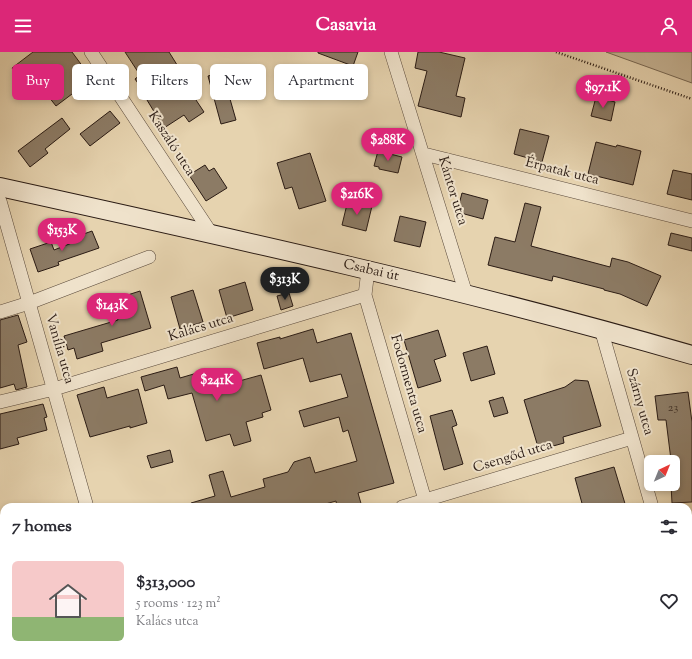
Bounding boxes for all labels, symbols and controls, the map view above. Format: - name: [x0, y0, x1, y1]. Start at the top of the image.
- text: Casavia: [316, 13, 376, 39]
- icon: menu: [12, 15, 34, 37]
- icon: person: [658, 15, 680, 37]
- chip: Buy: [12, 64, 64, 100]
- chip: Rent: [72, 64, 129, 100]
- chip: Filters: [137, 64, 202, 100]
- chip: New: [210, 64, 266, 100]
- chip: Apartment: [274, 64, 368, 100]
- pin: $97.1K: [570, 75, 636, 109]
- text: $97.1K: [585, 79, 621, 97]
- street label: Kaszáló utca: [142, 108, 200, 181]
- pin: $288K: [360, 128, 416, 162]
- text: $288K: [370, 132, 406, 150]
- street label: Érpatak utca: [523, 153, 601, 191]
- street label: Kántor utca: [432, 154, 472, 228]
- pin: $216K: [329, 182, 385, 216]
- text: $216K: [340, 186, 374, 204]
- pin: $153K: [34, 218, 90, 252]
- text: $153K: [47, 222, 77, 240]
- street label: Csabai út: [341, 255, 401, 287]
- pin: $313K: [257, 267, 313, 301]
- text: $313K: [269, 271, 301, 289]
- pin: $143K: [84, 293, 140, 327]
- text: $143K: [96, 297, 128, 315]
- street label: Kalács utca: [166, 308, 237, 347]
- street label: Vanília utca: [39, 312, 79, 387]
- street label: Fodormenta utca: [384, 332, 432, 436]
- street label: Szárny utca: [620, 366, 658, 438]
- pin: $241K: [189, 368, 245, 402]
- text: $241K: [200, 372, 234, 390]
- house number: 23: [668, 399, 678, 417]
- street label: Csengőd utca: [471, 435, 556, 479]
- north arrow: [644, 455, 680, 491]
- map controls: [644, 455, 680, 491]
- text: 7 homes: [12, 515, 72, 539]
- icon: filters: [658, 516, 680, 538]
- text: $313,000: [136, 571, 195, 595]
- icon: home: [44, 577, 92, 625]
- icon: heart: [658, 590, 680, 612]
- text: 5 rooms · 123 m²: [136, 595, 221, 613]
- text: Kalács utca: [136, 613, 198, 631]

